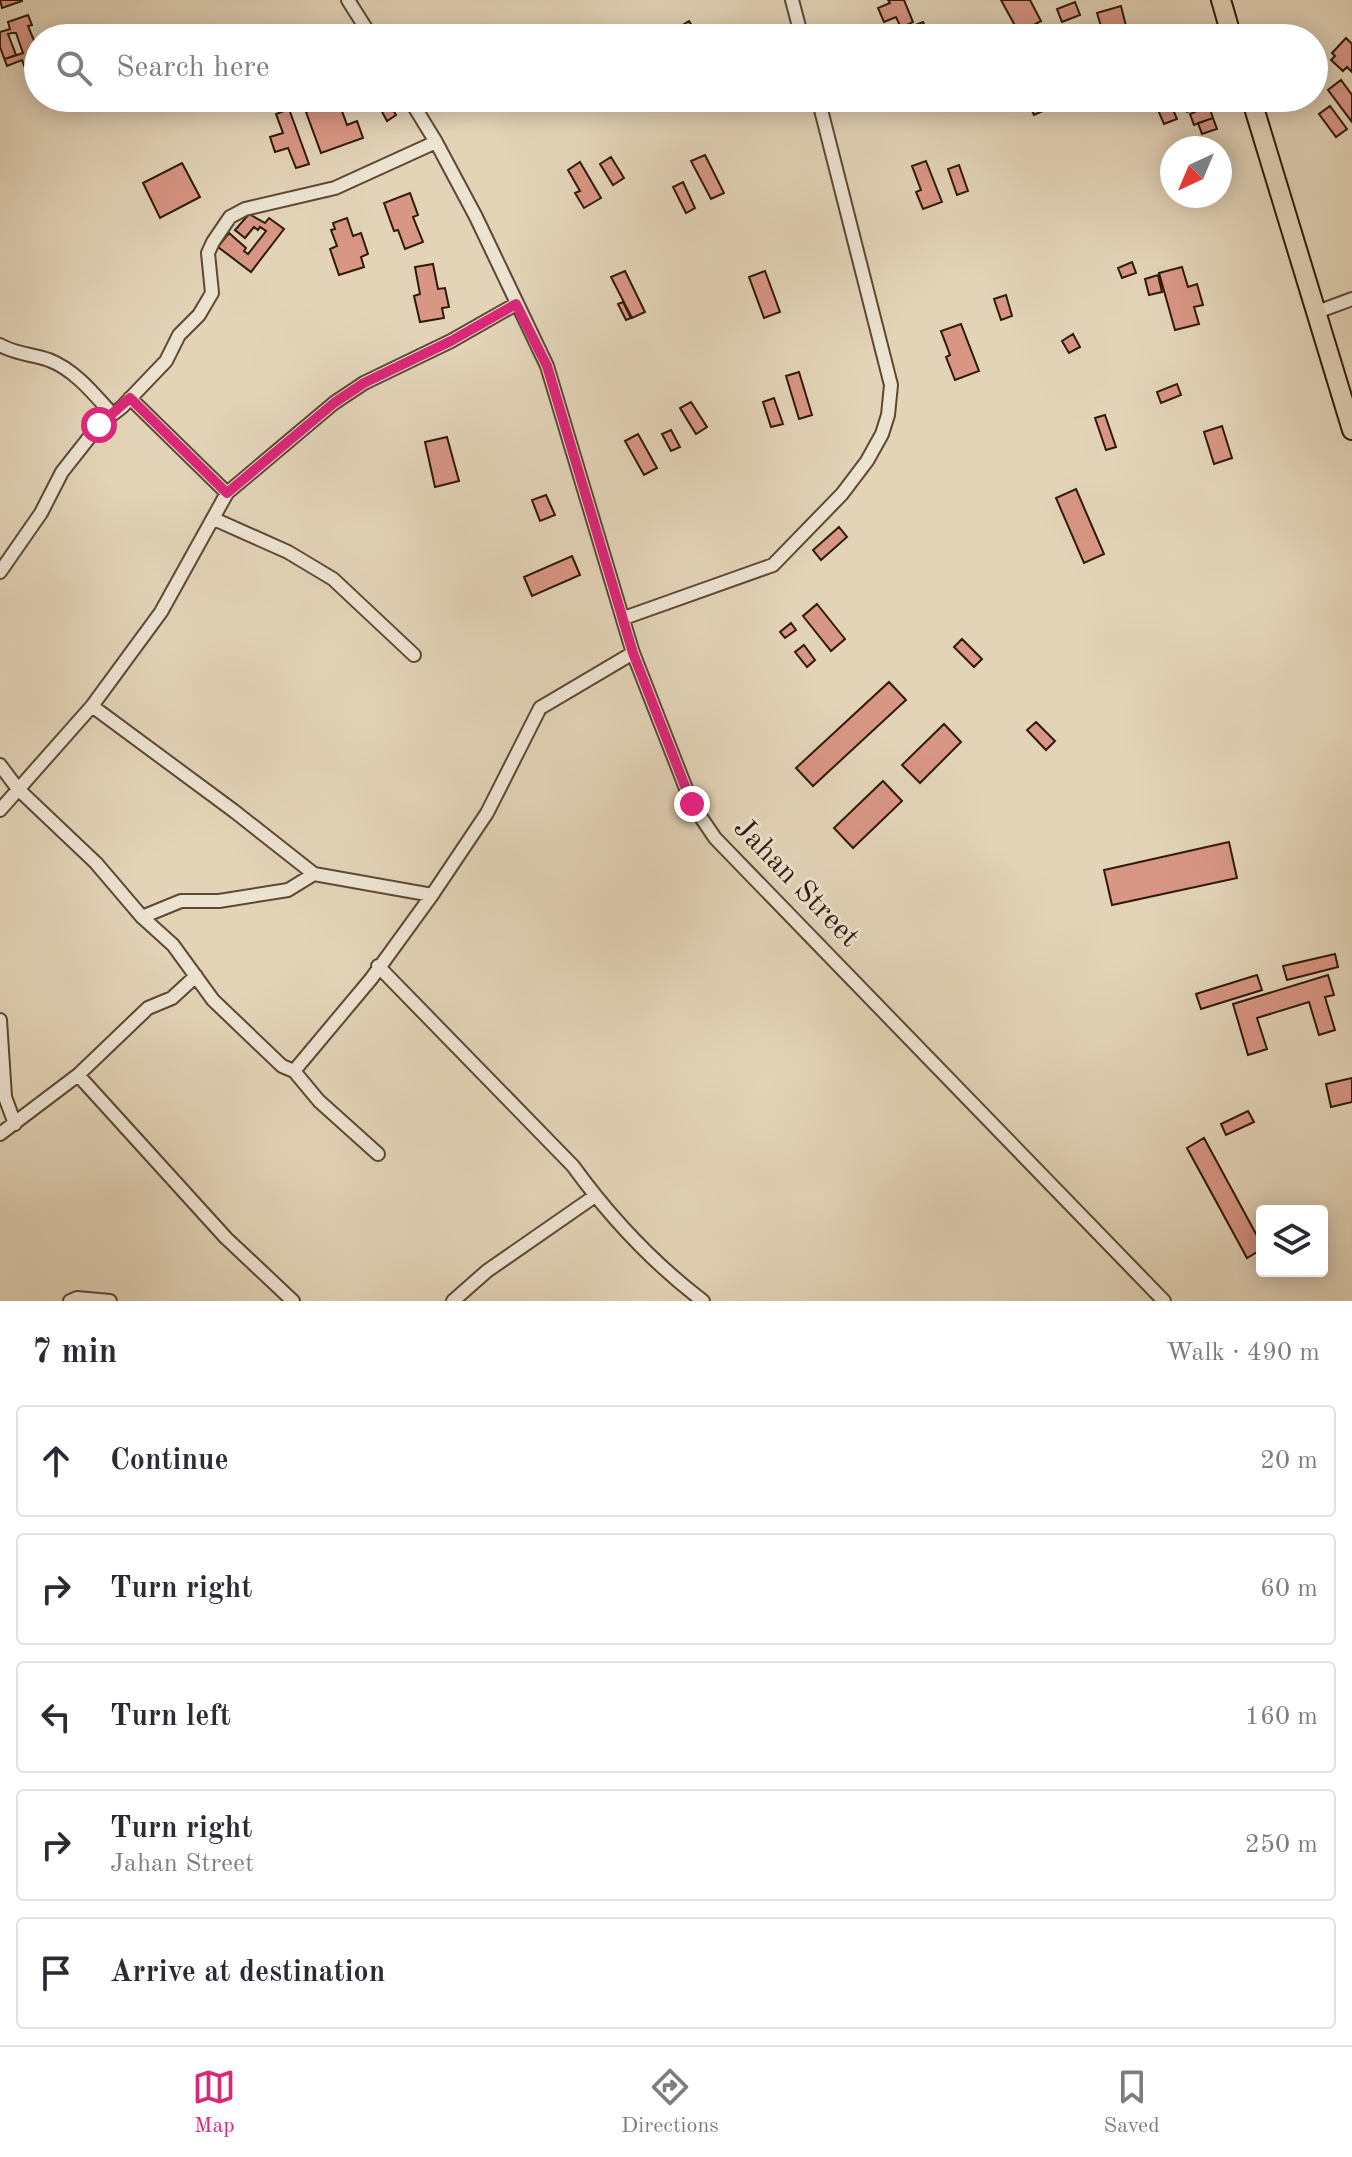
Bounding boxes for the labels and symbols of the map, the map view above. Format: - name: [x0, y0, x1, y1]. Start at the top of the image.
- north arrow: [1160, 136, 1232, 208]
- route start: [81, 407, 117, 443]
- route end: [674, 786, 710, 822]
- street label: Jahan Street: [727, 813, 865, 953]

